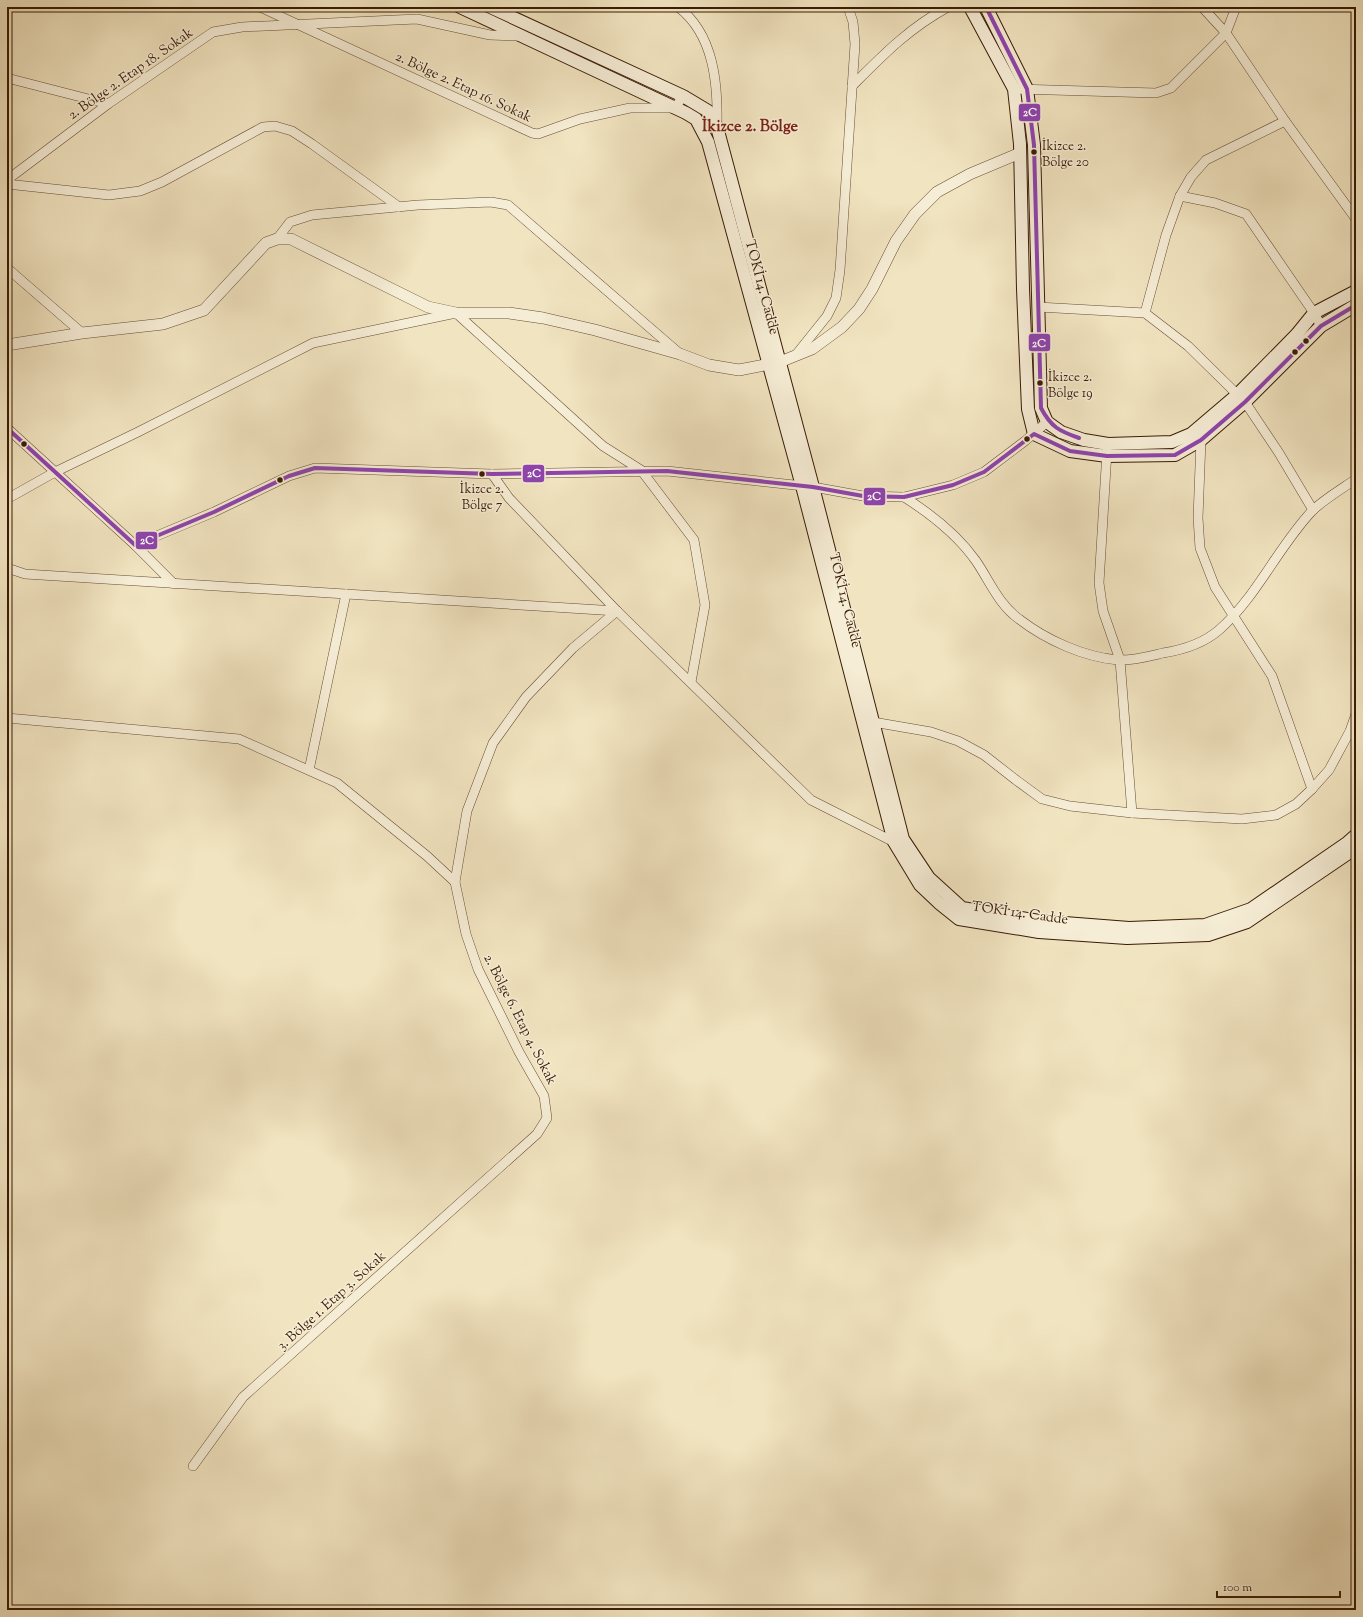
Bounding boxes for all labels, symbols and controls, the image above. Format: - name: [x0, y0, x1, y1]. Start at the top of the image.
- street label: 2. Bölge 2. Etap 18. Sokak: [65, 24, 198, 125]
- street label: 2. Bölge 2. Etap 16. Sokak: [392, 47, 535, 128]
- line badge: 2C: [1018, 103, 1041, 122]
- text: 2C: [1023, 105, 1037, 121]
- district label: İkizce 2. Bölge: [702, 115, 799, 139]
- place label: İkizce 2. Bölge 20: [1042, 137, 1089, 172]
- marker: İkizce 2. Bölge 20: [1029, 147, 1039, 157]
- street label: TOKİ 14. Cadde: [739, 238, 783, 337]
- line badge: 2C: [1028, 333, 1051, 352]
- text: 2C: [1032, 336, 1046, 352]
- unlabelled marker: [1301, 336, 1311, 346]
- unlabelled marker: [1290, 347, 1300, 357]
- place label: İkizce 2. Bölge 19: [1048, 368, 1092, 403]
- marker: İkizce 2. Bölge 19: [1035, 378, 1045, 388]
- unlabelled marker: [1022, 434, 1032, 444]
- unlabelled marker: [19, 439, 29, 449]
- line badge: 2C: [522, 464, 545, 483]
- text: 2C: [527, 466, 541, 482]
- marker: İkizce 2. Bölge 7: [477, 469, 487, 479]
- unlabelled marker: [275, 475, 285, 485]
- place label: İkizce 2. Bölge 7: [460, 480, 504, 515]
- line badge: 2C: [863, 487, 886, 506]
- text: 2C: [867, 489, 881, 505]
- line badge: 2C: [135, 531, 158, 550]
- text: 2C: [140, 533, 154, 549]
- street label: TOKİ 14. Cadde: [823, 551, 866, 650]
- street label: TOKİ 14. Cadde: [970, 897, 1069, 931]
- street label: 2. Bölge 6. Etap 4. Sokak: [478, 951, 561, 1089]
- street label: 3. Bölge 1. Etap 3. Sokak: [274, 1247, 391, 1356]
- scale bar: [1217, 1573, 1340, 1599]
- text: 100 m: [1223, 1579, 1252, 1597]

